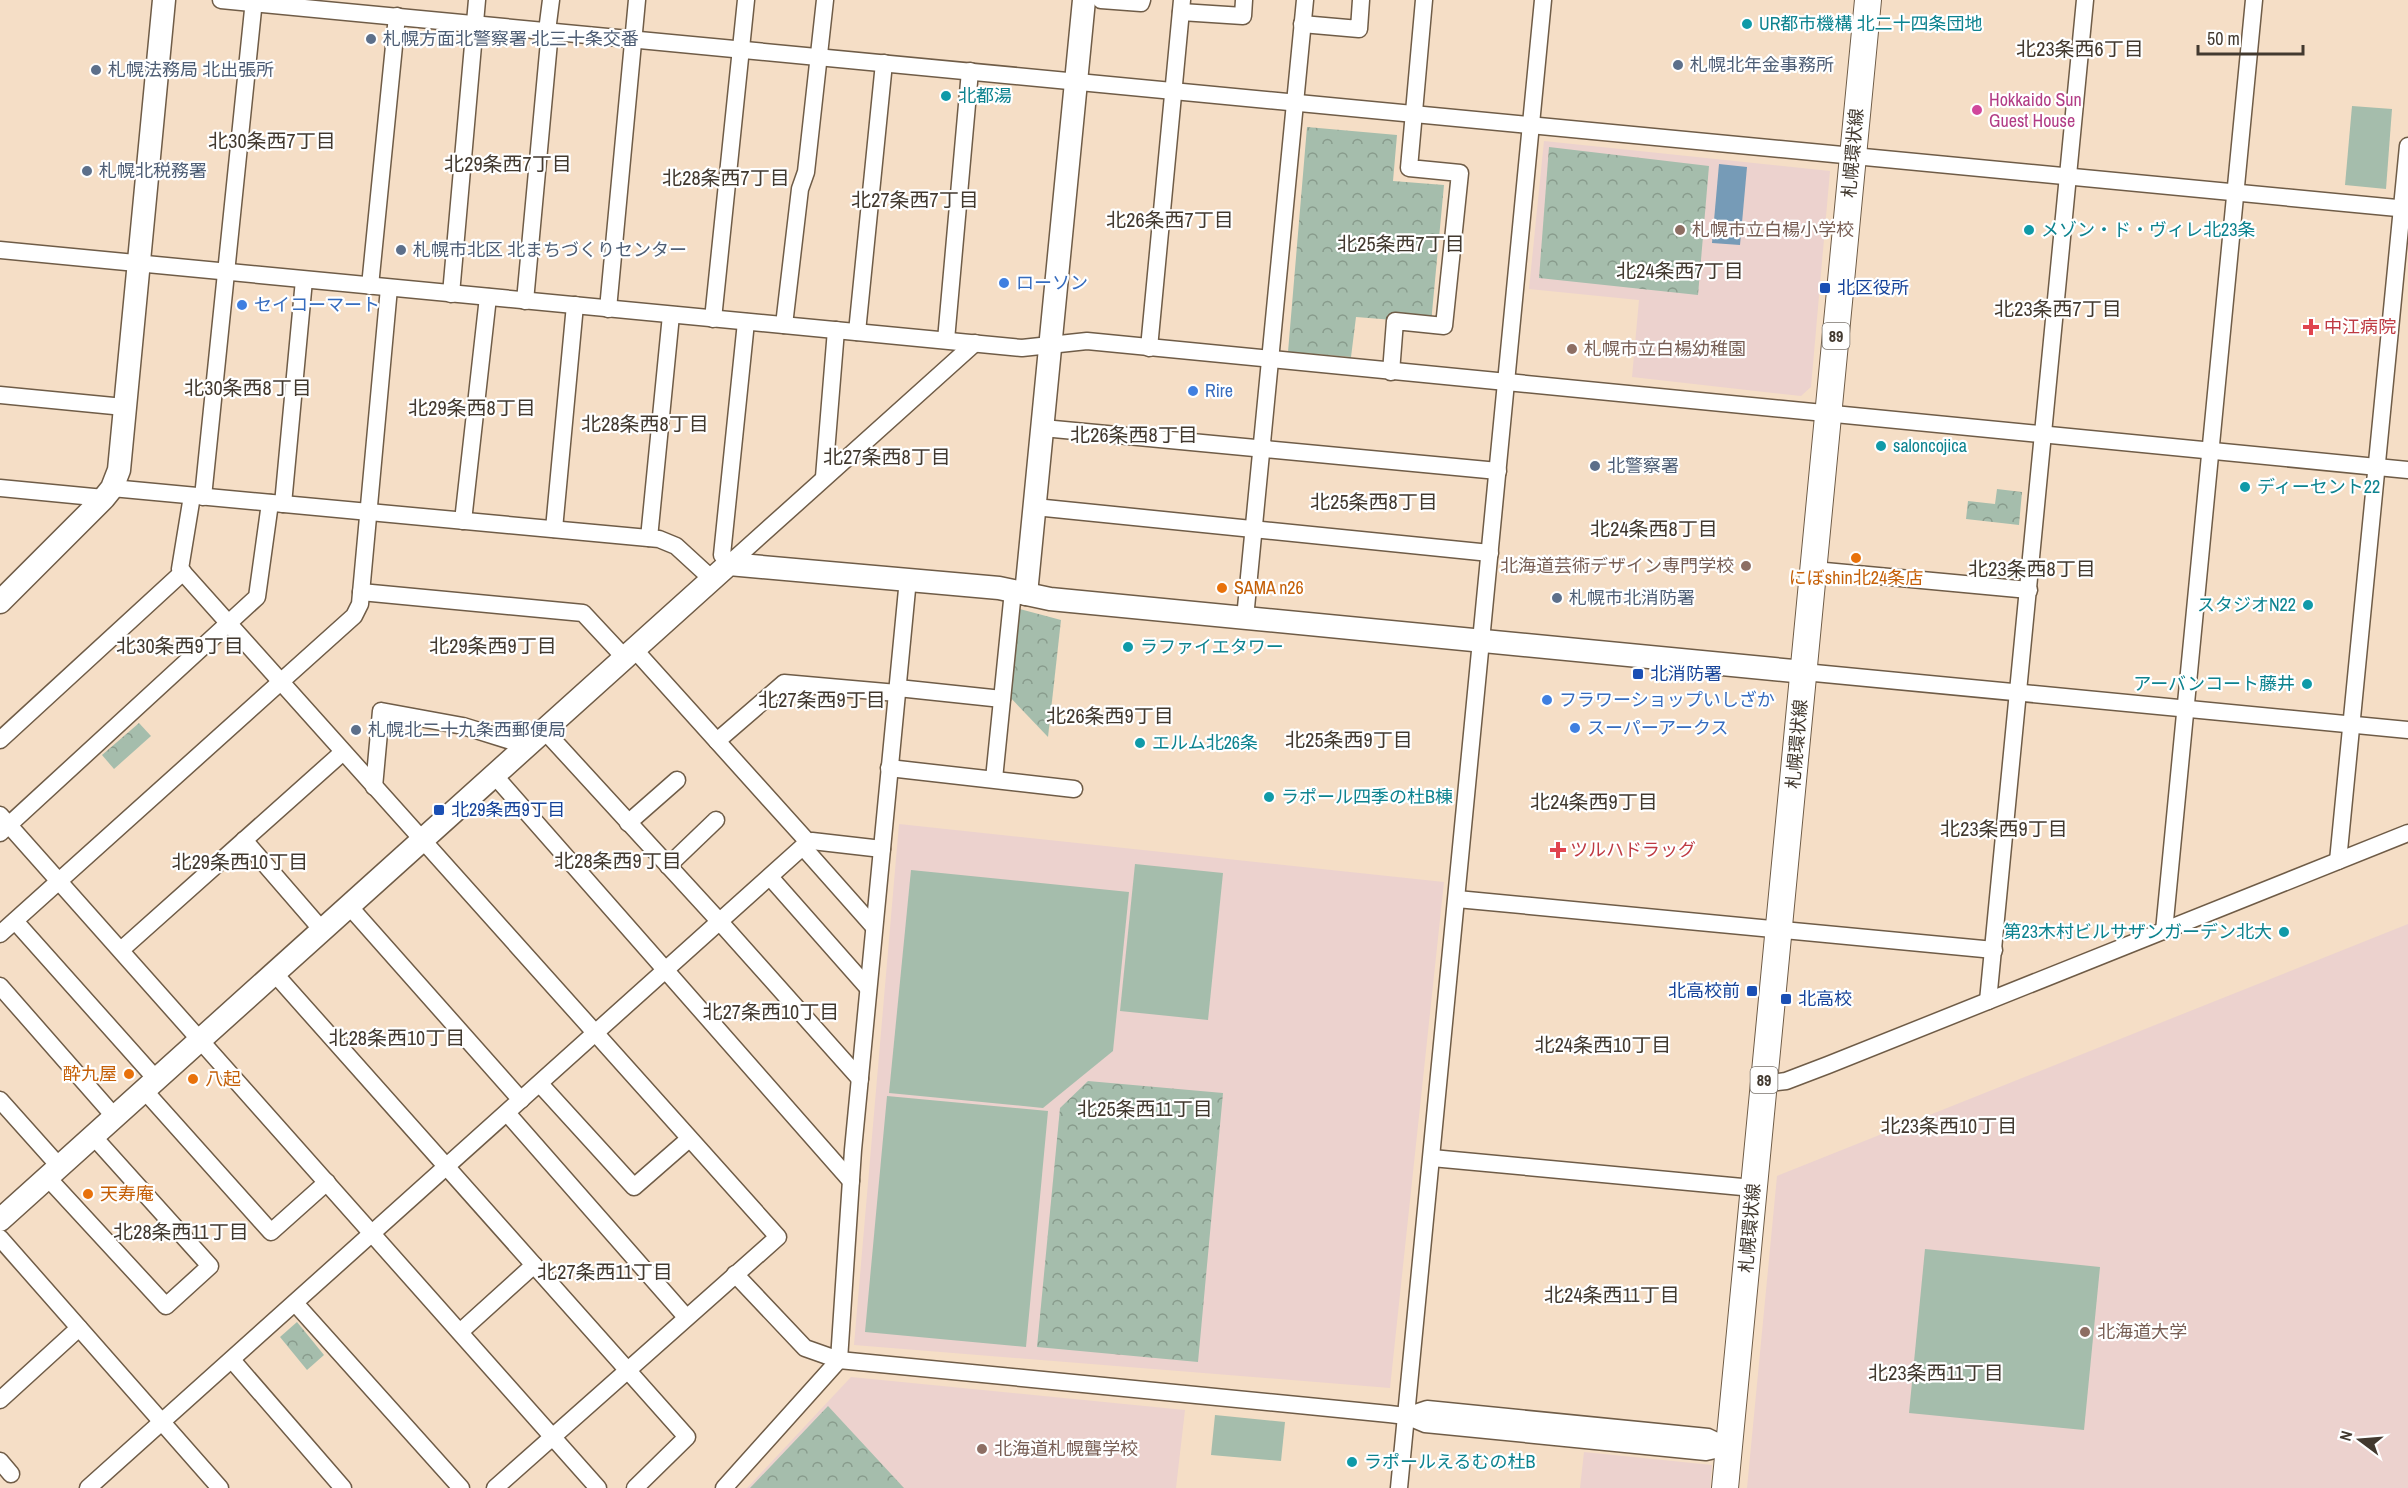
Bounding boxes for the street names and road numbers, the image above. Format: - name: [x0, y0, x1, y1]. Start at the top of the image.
- street label: 札幌環状線: [1836, 107, 1869, 199]
- road number: 89: [1822, 323, 1850, 349]
- street label: 札幌環状線: [1780, 698, 1813, 790]
- road number: 89: [1750, 1067, 1778, 1093]
- street label: 札幌環状線: [1733, 1182, 1766, 1274]

